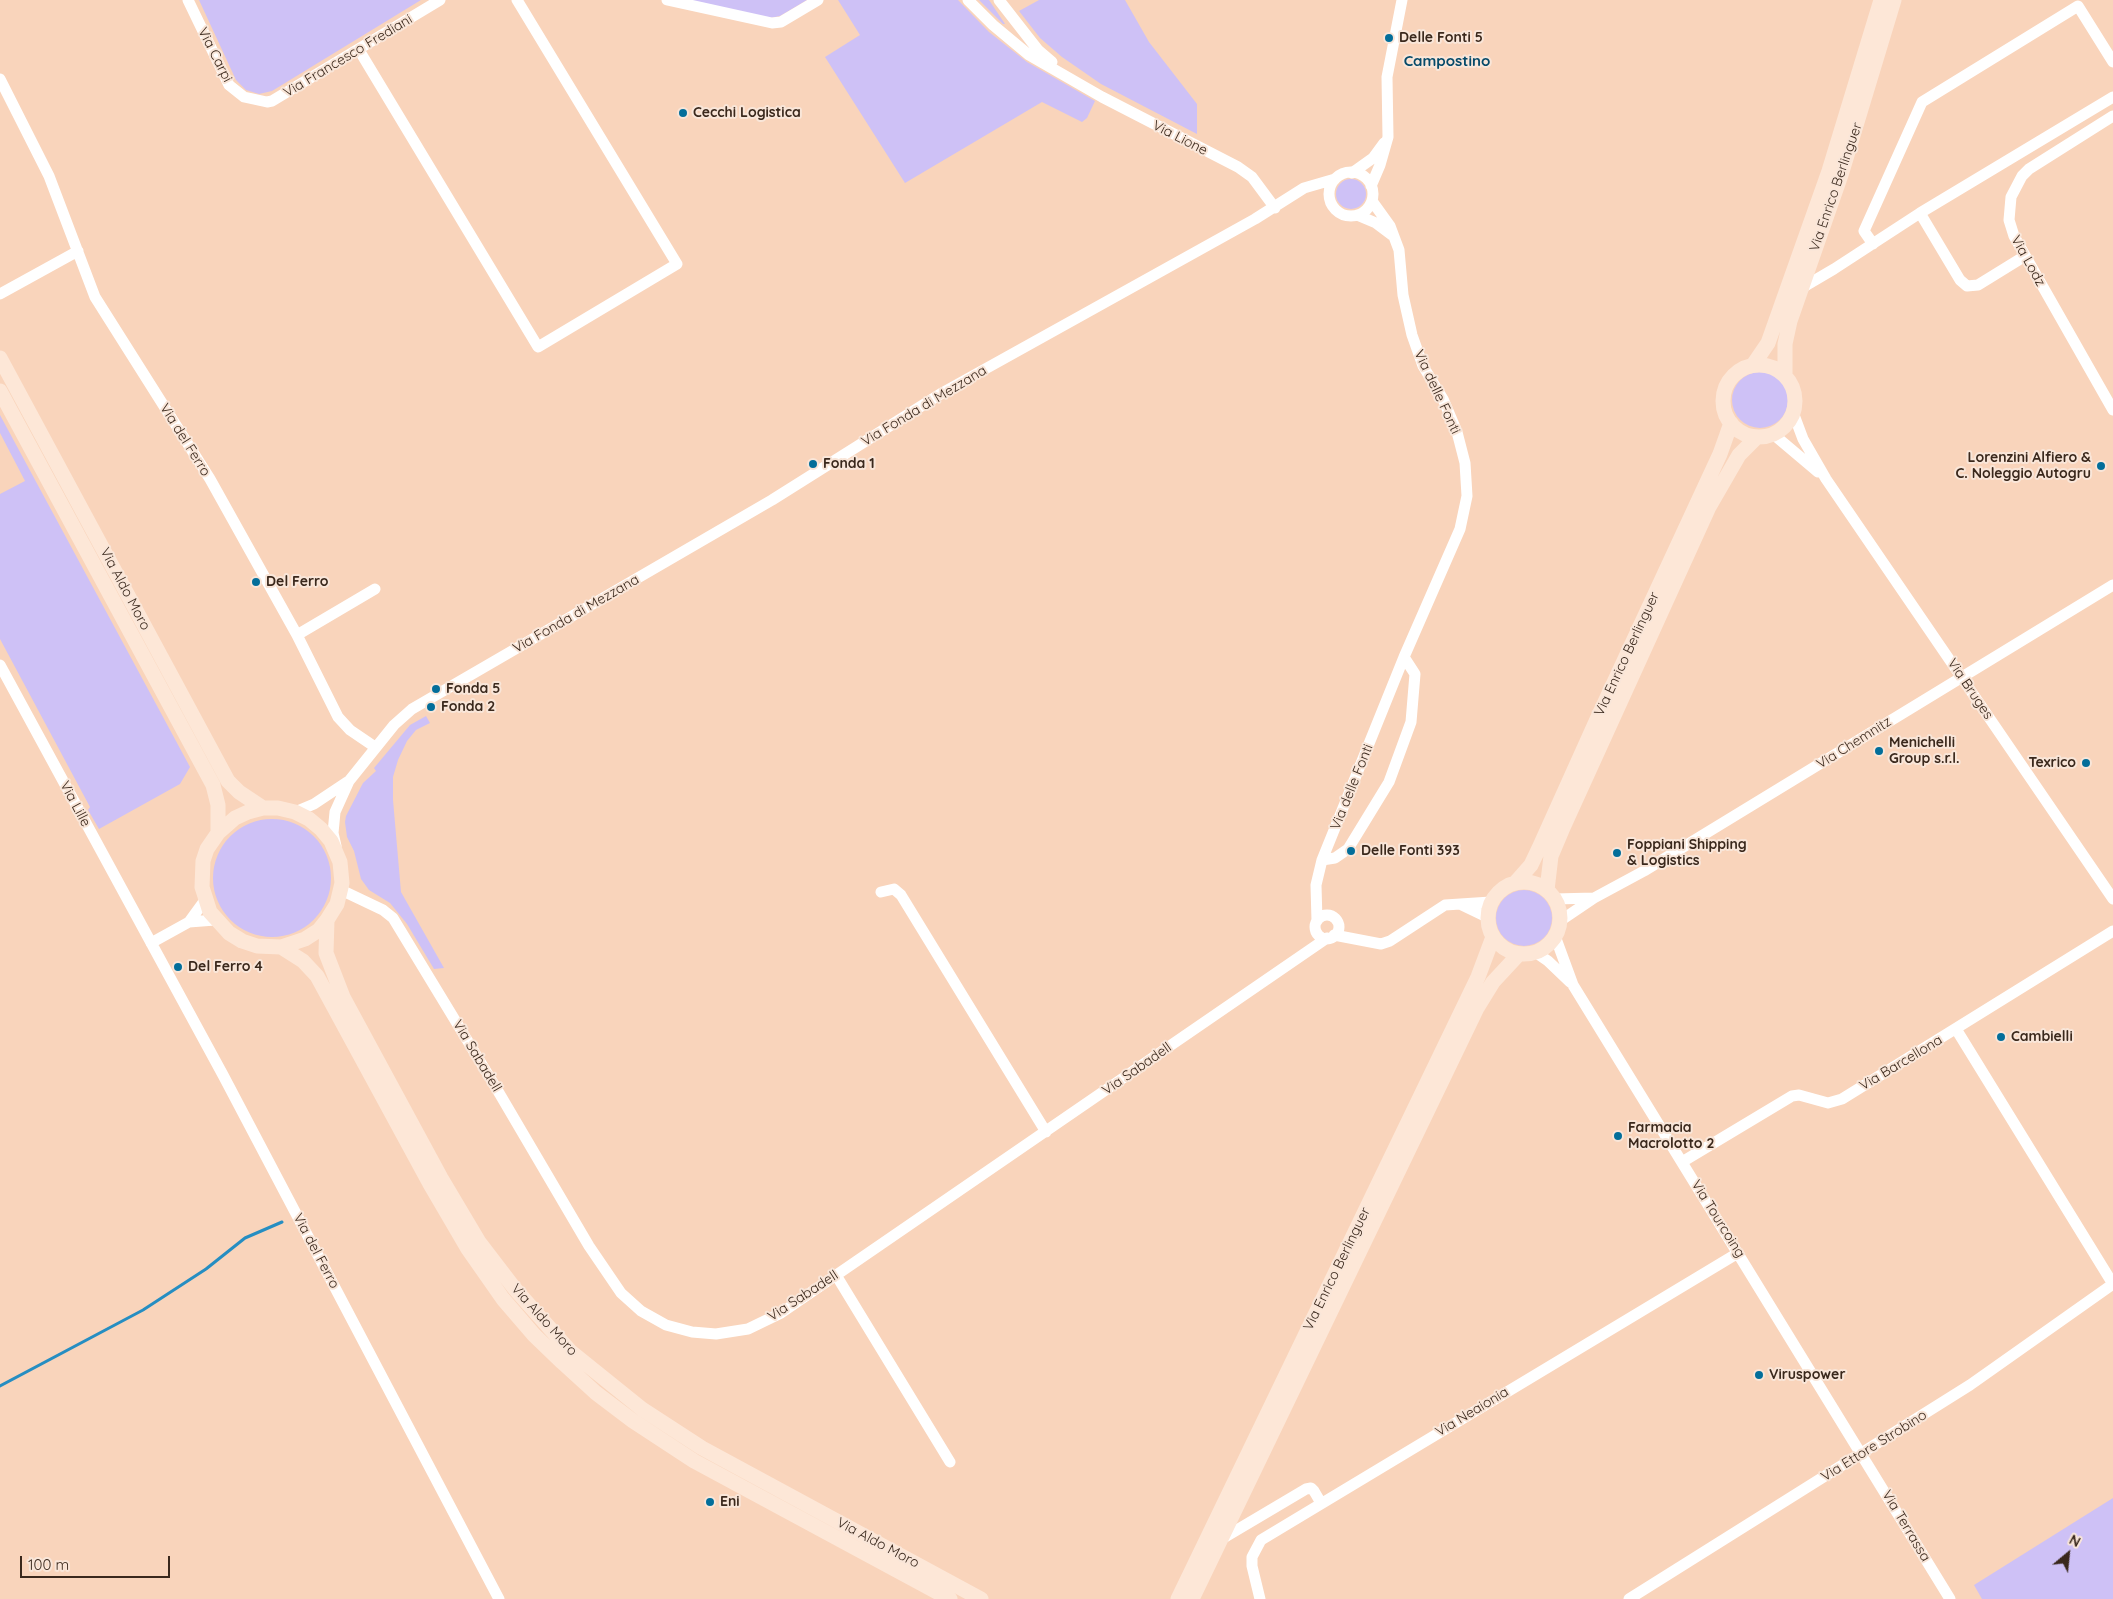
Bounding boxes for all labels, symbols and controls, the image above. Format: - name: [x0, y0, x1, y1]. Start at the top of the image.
- street label: Via Francesco Frediani: [281, 11, 415, 101]
- street label: Via Carpi: [194, 25, 236, 85]
- place label: Delle Fonti 5: [1399, 30, 1483, 46]
- marker: Delle Fonti 5: [1383, 32, 1395, 44]
- district label: Campostino: [1404, 52, 1490, 70]
- place label: Cecchi Logistica: [693, 105, 801, 121]
- marker: Cecchi Logistica: [677, 107, 689, 119]
- street label: Via Lione: [1150, 117, 1210, 159]
- street label: Via Enrico Berlinguer: [1806, 120, 1866, 254]
- street label: Via Lodz: [2007, 233, 2049, 289]
- street label: Via delle Fonti: [1410, 347, 1464, 437]
- street label: Via Fonda di Mezzana: [858, 362, 990, 450]
- street label: Via del Ferro: [156, 401, 214, 479]
- place label: Lorenzini Alfiero & C. Noleggio Autogru: [1955, 450, 2091, 482]
- place label: Fonda 1: [823, 456, 875, 472]
- marker: Fonda 1: [807, 458, 819, 470]
- marker: Lorenzini Alfiero & C. Noleggio Autogru: [2095, 460, 2107, 472]
- street label: Via Aldo Moro: [96, 545, 154, 633]
- street label: Via Fonda di Mezzana: [510, 571, 642, 657]
- place label: Del Ferro: [266, 574, 329, 590]
- marker: Del Ferro: [250, 576, 262, 588]
- street label: Via Enrico Berlinguer: [1591, 589, 1663, 719]
- street label: Via Bruges: [1943, 655, 1997, 723]
- place label: Fonda 5: [446, 681, 500, 697]
- marker: Fonda 5: [430, 683, 442, 695]
- place label: Fonda 2: [441, 699, 495, 715]
- marker: Fonda 2: [425, 701, 437, 713]
- street label: Via Chemnitz: [1814, 713, 1894, 773]
- place label: Menichelli Group s.r.l.: [1889, 735, 1960, 768]
- street label: Via delle Fonti: [1327, 742, 1377, 832]
- marker: Menichelli Group s.r.l.: [1873, 745, 1885, 757]
- place label: Texrico: [2028, 755, 2076, 771]
- marker: Texrico: [2080, 757, 2092, 769]
- street label: Via Lille: [56, 778, 94, 830]
- place label: Foppiani Shipping & Logistics: [1627, 837, 1747, 870]
- place label: Delle Fonti 393: [1361, 843, 1460, 859]
- marker: Delle Fonti 393: [1345, 845, 1357, 857]
- marker: Foppiani Shipping & Logistics: [1611, 847, 1623, 859]
- place label: Del Ferro 4: [188, 959, 263, 975]
- marker: Del Ferro 4: [172, 961, 184, 973]
- street label: Via Sabadell: [449, 1017, 505, 1095]
- place label: Cambielli: [2011, 1029, 2073, 1045]
- marker: Cambielli: [1995, 1031, 2007, 1043]
- street label: Via Barcellona: [1856, 1032, 1946, 1094]
- street label: Via Sabadell: [1099, 1039, 1175, 1099]
- place label: Farmacia Macrolotto 2: [1628, 1120, 1714, 1152]
- marker: Farmacia Macrolotto 2: [1612, 1130, 1624, 1142]
- street label: Via Tourcoing: [1687, 1177, 1749, 1261]
- street label: Via Enrico Berlinguer: [1300, 1205, 1374, 1333]
- street label: Via del Ferro: [289, 1211, 343, 1291]
- street label: Via Sabadell: [765, 1267, 841, 1325]
- street label: Via Aldo Moro: [507, 1281, 581, 1359]
- place label: Viruspower: [1769, 1367, 1845, 1383]
- marker: Viruspower: [1753, 1369, 1765, 1381]
- street label: Via Neaionia: [1432, 1384, 1512, 1440]
- street label: Via Ettore Strobino: [1818, 1407, 1930, 1485]
- street label: Via Terrassa: [1878, 1487, 1934, 1565]
- place label: Eni: [720, 1494, 740, 1510]
- marker: Eni: [704, 1496, 716, 1508]
- street label: Via Aldo Moro: [834, 1514, 922, 1572]
- north arrow: [2043, 1529, 2093, 1579]
- text: N: [2066, 1530, 2084, 1551]
- scale bar: [22, 1546, 172, 1578]
- text: 100 m: [28, 1555, 69, 1574]

